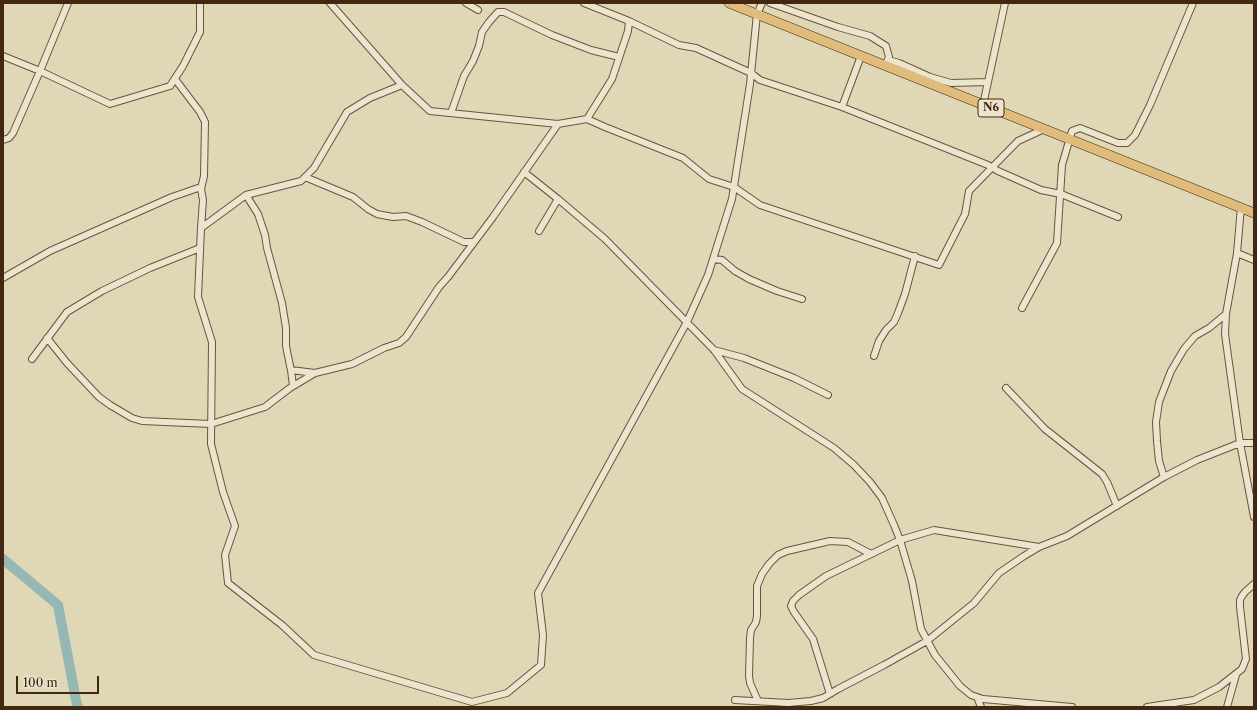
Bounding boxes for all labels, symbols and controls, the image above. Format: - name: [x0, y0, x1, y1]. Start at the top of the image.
- road number: N6: [978, 99, 1004, 117]
- scale bar: [18, 668, 101, 694]
- text: 100 m: [23, 675, 58, 690]

